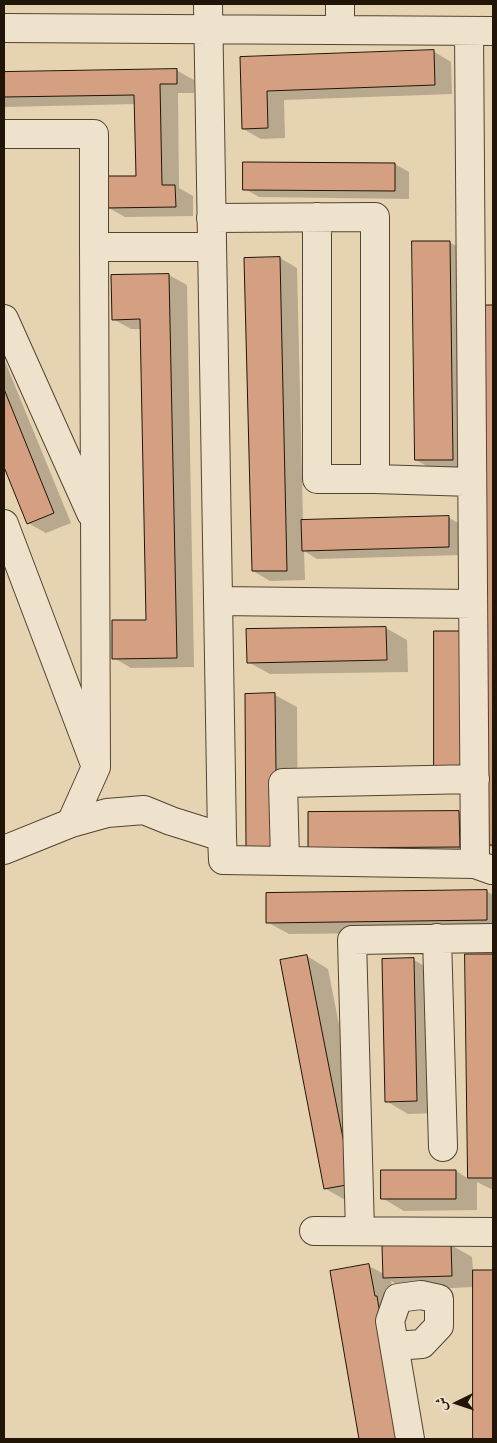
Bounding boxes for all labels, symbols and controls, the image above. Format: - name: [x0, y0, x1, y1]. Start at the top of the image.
- north arrow: [432, 1378, 482, 1428]
- text: ش: [432, 1396, 451, 1412]

